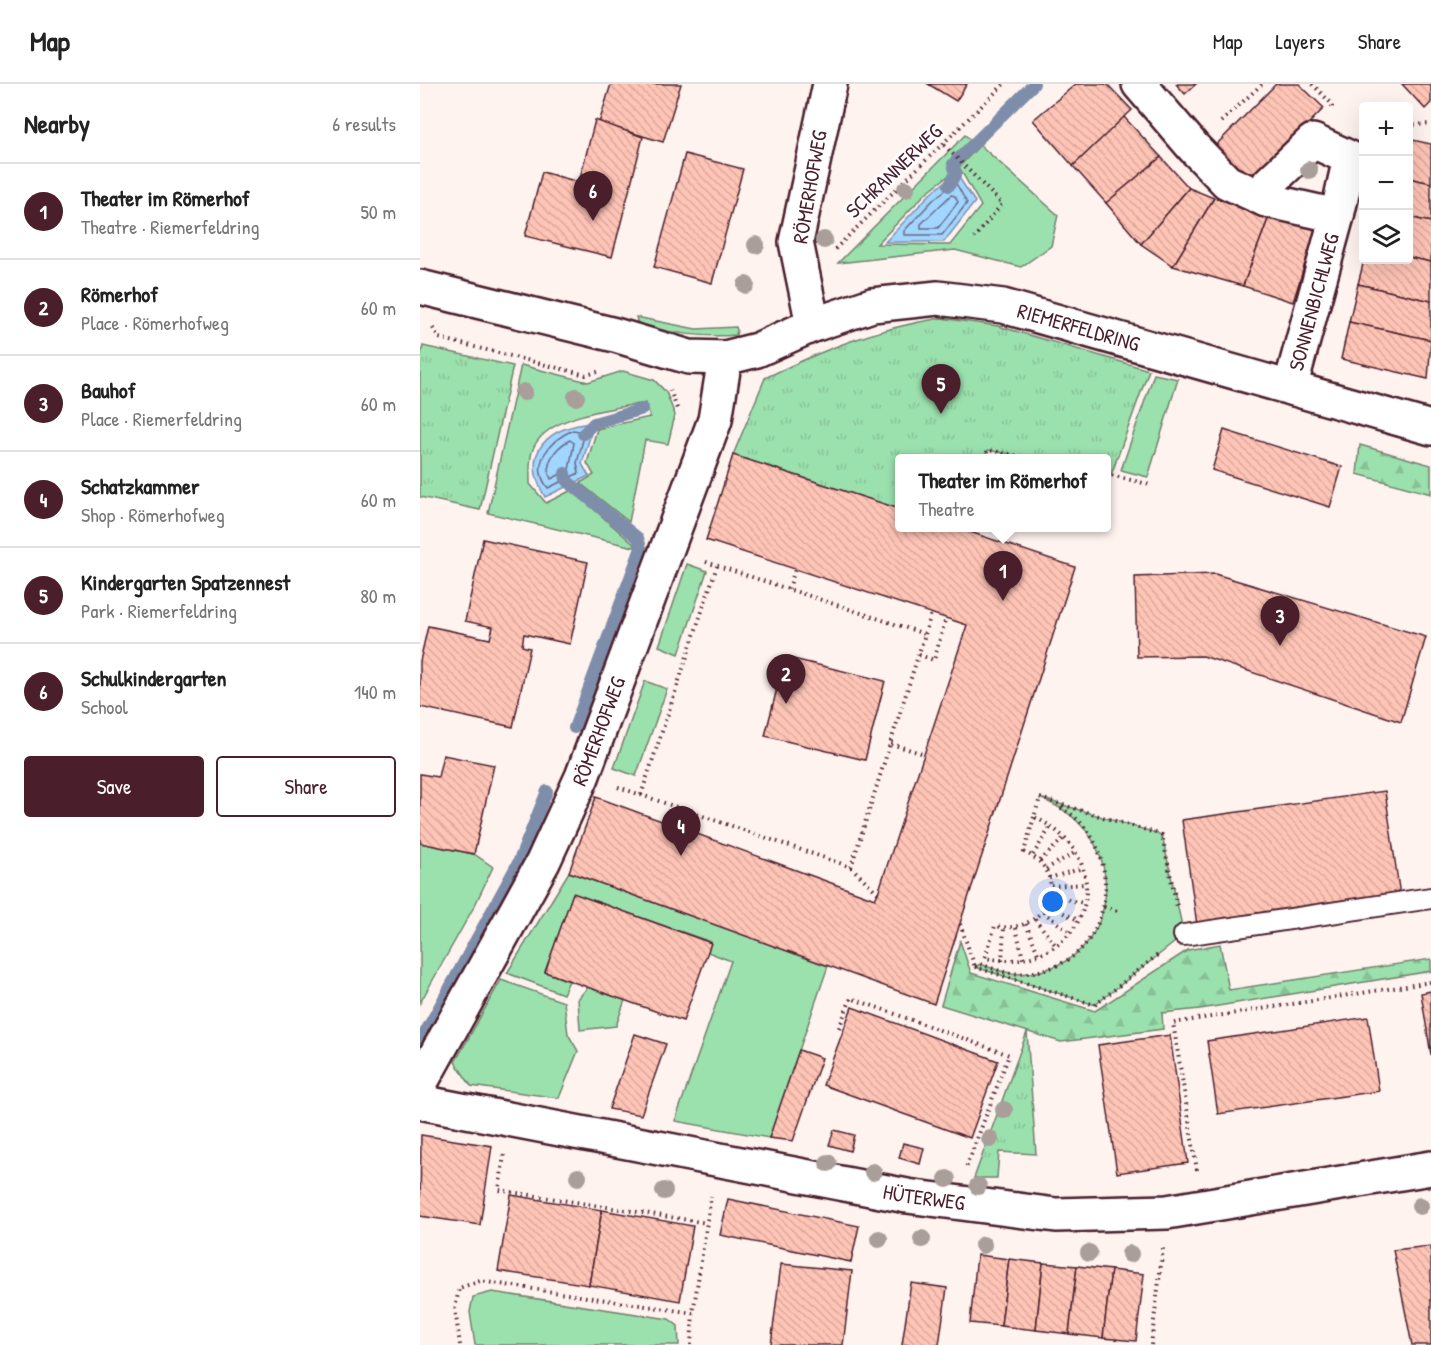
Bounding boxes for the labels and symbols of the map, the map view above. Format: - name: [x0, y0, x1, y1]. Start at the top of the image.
- street label: SCHRANNERWEG: [839, 117, 948, 224]
- street label: RÖMERHOFWEG: [785, 128, 834, 246]
- pin: 6: [574, 172, 612, 221]
- street label: SONNENBICHLWEG: [1281, 230, 1346, 374]
- street label: RIEMERFELDRING: [1014, 296, 1143, 358]
- pin: 5: [922, 364, 960, 414]
- pin: 1: [984, 552, 1022, 601]
- pin: 3: [1260, 596, 1300, 646]
- pin: 2: [766, 654, 806, 704]
- street label: RÖMERHOFWEG: [565, 673, 632, 791]
- pin: 4: [662, 806, 700, 856]
- your location: [1038, 887, 1067, 916]
- street label: HÜTERWEG: [881, 1177, 967, 1217]

